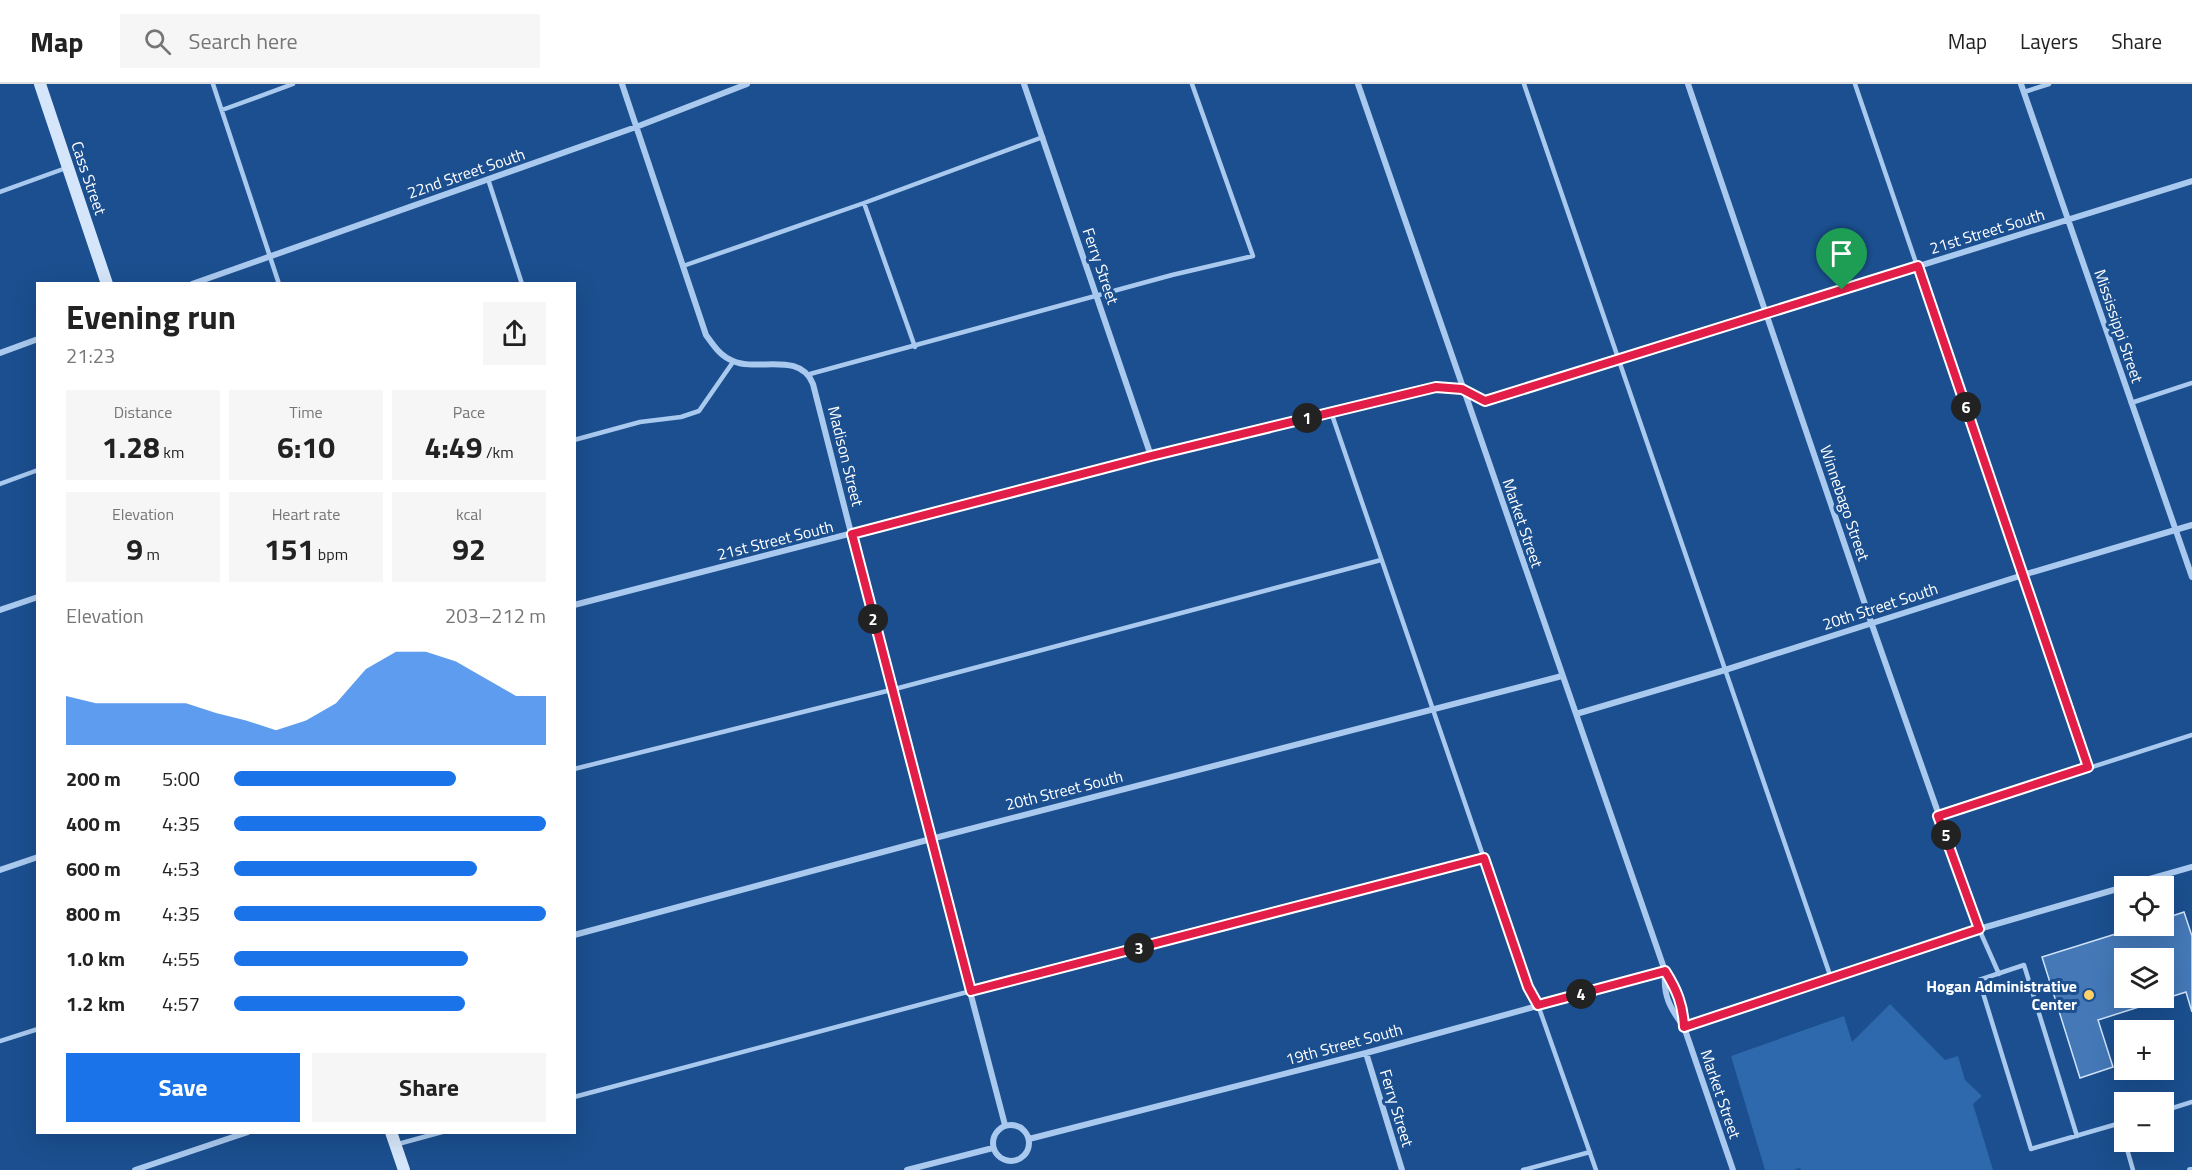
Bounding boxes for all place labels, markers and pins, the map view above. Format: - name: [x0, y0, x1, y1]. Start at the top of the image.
- pin: [1816, 228, 1867, 290]
- pin: 6: [1951, 392, 1981, 422]
- pin: 1: [1292, 403, 1322, 433]
- pin: 2: [858, 604, 888, 634]
- pin: 5: [1931, 820, 1961, 850]
- pin: 3: [1124, 933, 1154, 963]
- place label: Hogan Administrative Center: [1926, 974, 2077, 1016]
- pin: 4: [1566, 979, 1596, 1009]
- marker: Hogan Administrative Center: [2082, 988, 2096, 1002]

